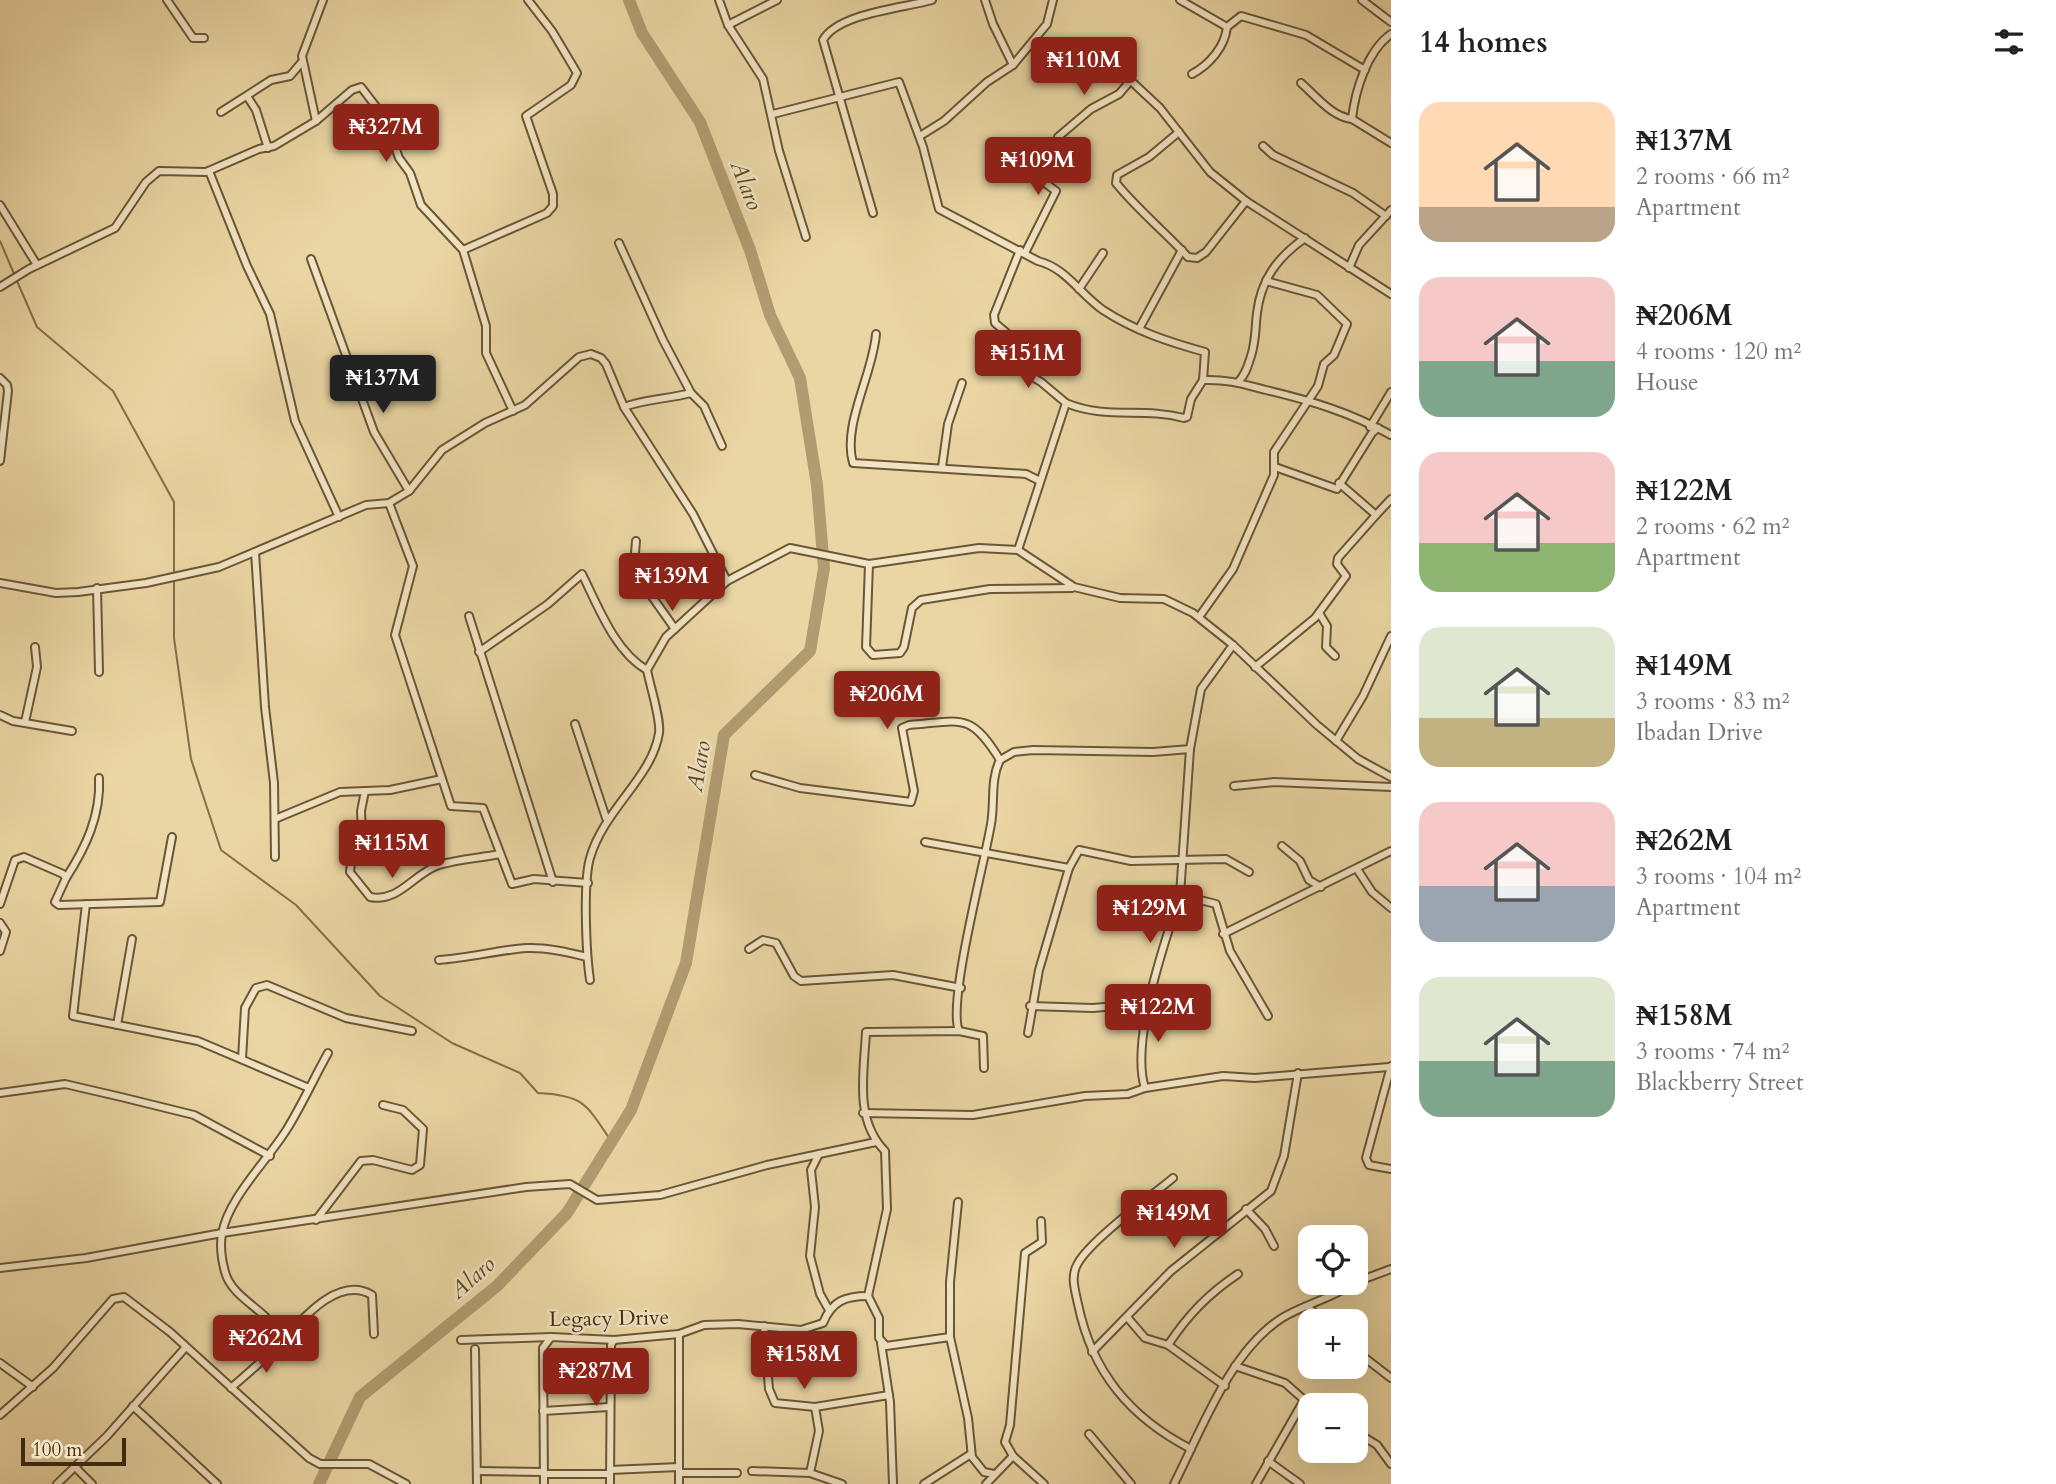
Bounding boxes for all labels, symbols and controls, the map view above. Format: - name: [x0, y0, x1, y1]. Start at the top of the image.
- text: 14 homes: [1419, 22, 1548, 63]
- icon: filters: [1990, 23, 2028, 61]
- pin: ₦110M: [1035, 38, 1133, 97]
- text: ₦110M: [1047, 44, 1121, 75]
- pin: ₦327M: [337, 104, 435, 164]
- text: ₦327M: [349, 111, 423, 142]
- text: ₦137M: [1636, 120, 1733, 161]
- icon: home: [1475, 130, 1559, 214]
- pin: ₦109M: [989, 138, 1087, 197]
- text: ₦109M: [1001, 144, 1075, 175]
- water label: Alaro: [722, 155, 770, 215]
- text: 2 rooms · 66 m²: [1636, 161, 1789, 192]
- text: Apartment: [1636, 192, 1740, 223]
- text: ₦206M: [1636, 295, 1733, 336]
- icon: home: [1475, 305, 1559, 389]
- pin: ₦151M: [979, 330, 1077, 390]
- text: 4 rooms · 120 m²: [1636, 336, 1801, 367]
- text: ₦151M: [991, 337, 1065, 368]
- pin: ₦137M: [334, 356, 432, 415]
- text: ₦137M: [346, 362, 420, 393]
- text: House: [1636, 367, 1698, 398]
- text: ₦122M: [1636, 470, 1733, 511]
- icon: home: [1475, 480, 1559, 564]
- text: 2 rooms · 62 m²: [1636, 511, 1789, 542]
- text: Apartment: [1636, 542, 1740, 573]
- pin: ₦139M: [623, 554, 721, 613]
- text: ₦139M: [635, 560, 709, 591]
- text: ₦149M: [1636, 645, 1733, 686]
- icon: home: [1475, 655, 1559, 739]
- pin: ₦206M: [838, 672, 936, 731]
- text: ₦206M: [850, 678, 924, 709]
- text: 3 rooms · 83 m²: [1636, 686, 1789, 717]
- text: Ibadan Drive: [1636, 717, 1763, 748]
- water label: Alaro: [679, 738, 718, 795]
- pin: ₦115M: [343, 820, 441, 880]
- text: ₦262M: [1636, 820, 1733, 861]
- text: ₦115M: [355, 827, 429, 858]
- icon: home: [1475, 830, 1559, 914]
- text: 3 rooms · 104 m²: [1636, 861, 1801, 892]
- pin: ₦129M: [1101, 886, 1199, 945]
- text: ₦129M: [1113, 892, 1187, 923]
- text: Apartment: [1636, 892, 1740, 923]
- pin: ₦122M: [1109, 984, 1207, 1044]
- text: ₦122M: [1121, 991, 1195, 1022]
- text: ₦158M: [1636, 995, 1733, 1036]
- icon: home: [1475, 1005, 1559, 1089]
- text: 3 rooms · 74 m²: [1636, 1036, 1789, 1067]
- text: Blackberry Street: [1636, 1067, 1803, 1098]
- pin: ₦149M: [1125, 1190, 1223, 1250]
- text: ₦149M: [1137, 1197, 1211, 1228]
- map controls: [1298, 1225, 1368, 1463]
- button: locate: [1298, 1225, 1368, 1295]
- water label: Alaro: [442, 1249, 502, 1307]
- street label: Legacy Drive: [549, 1303, 669, 1334]
- button: +: [1298, 1309, 1368, 1379]
- pin: ₦262M: [217, 1316, 315, 1375]
- text: ₦262M: [229, 1322, 303, 1353]
- pin: ₦158M: [755, 1332, 853, 1391]
- text: ₦158M: [767, 1338, 841, 1369]
- pin: ₦287M: [547, 1348, 645, 1408]
- text: ₦287M: [559, 1355, 633, 1386]
- button: −: [1298, 1393, 1368, 1463]
- scale bar: [21, 1435, 126, 1467]
- text: 100 m: [32, 1437, 82, 1463]

